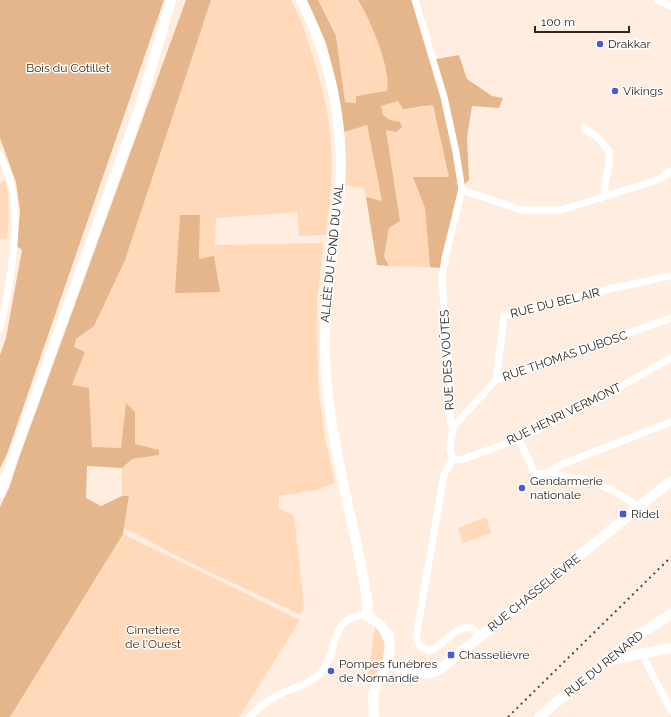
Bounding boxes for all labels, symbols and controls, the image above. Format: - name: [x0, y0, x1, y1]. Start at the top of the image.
- scale bar: [535, 8, 629, 34]
- text: 100 m: [541, 15, 575, 29]
- place label: Drakkar: [608, 37, 652, 51]
- marker: Drakkar: [595, 39, 605, 49]
- park label: Bois du Cotillet: [26, 61, 110, 75]
- place label: Vikings: [623, 84, 663, 98]
- marker: Vikings: [610, 86, 620, 96]
- street label: ALLÉE DU FOND DU VAL: [318, 183, 346, 323]
- street label: RUE DU BEL AIR: [509, 285, 601, 321]
- street label: RUE DES VOÛTES: [437, 309, 457, 411]
- street label: RUE THOMAS DUBOSC: [501, 328, 629, 384]
- street label: RUE HENRI VERMONT: [504, 380, 624, 448]
- place label: Gendarmerie nationale: [530, 474, 603, 502]
- marker: Gendarmerie nationale: [517, 483, 527, 493]
- place label: Ridel: [631, 507, 660, 521]
- marker: Ridel: [618, 509, 628, 519]
- street label: RUE CHASSELIÈVRE: [485, 551, 583, 635]
- park label: Cimetière de l'Ouest: [125, 623, 181, 651]
- street label: RUE DU RENARD: [562, 628, 646, 700]
- place label: Chasselièvre: [459, 648, 530, 662]
- marker: Chasselièvre: [446, 650, 456, 660]
- place label: Pompes funèbres de Normandie: [339, 657, 437, 685]
- marker: Pompes funèbres de Normandie: [326, 666, 336, 676]

